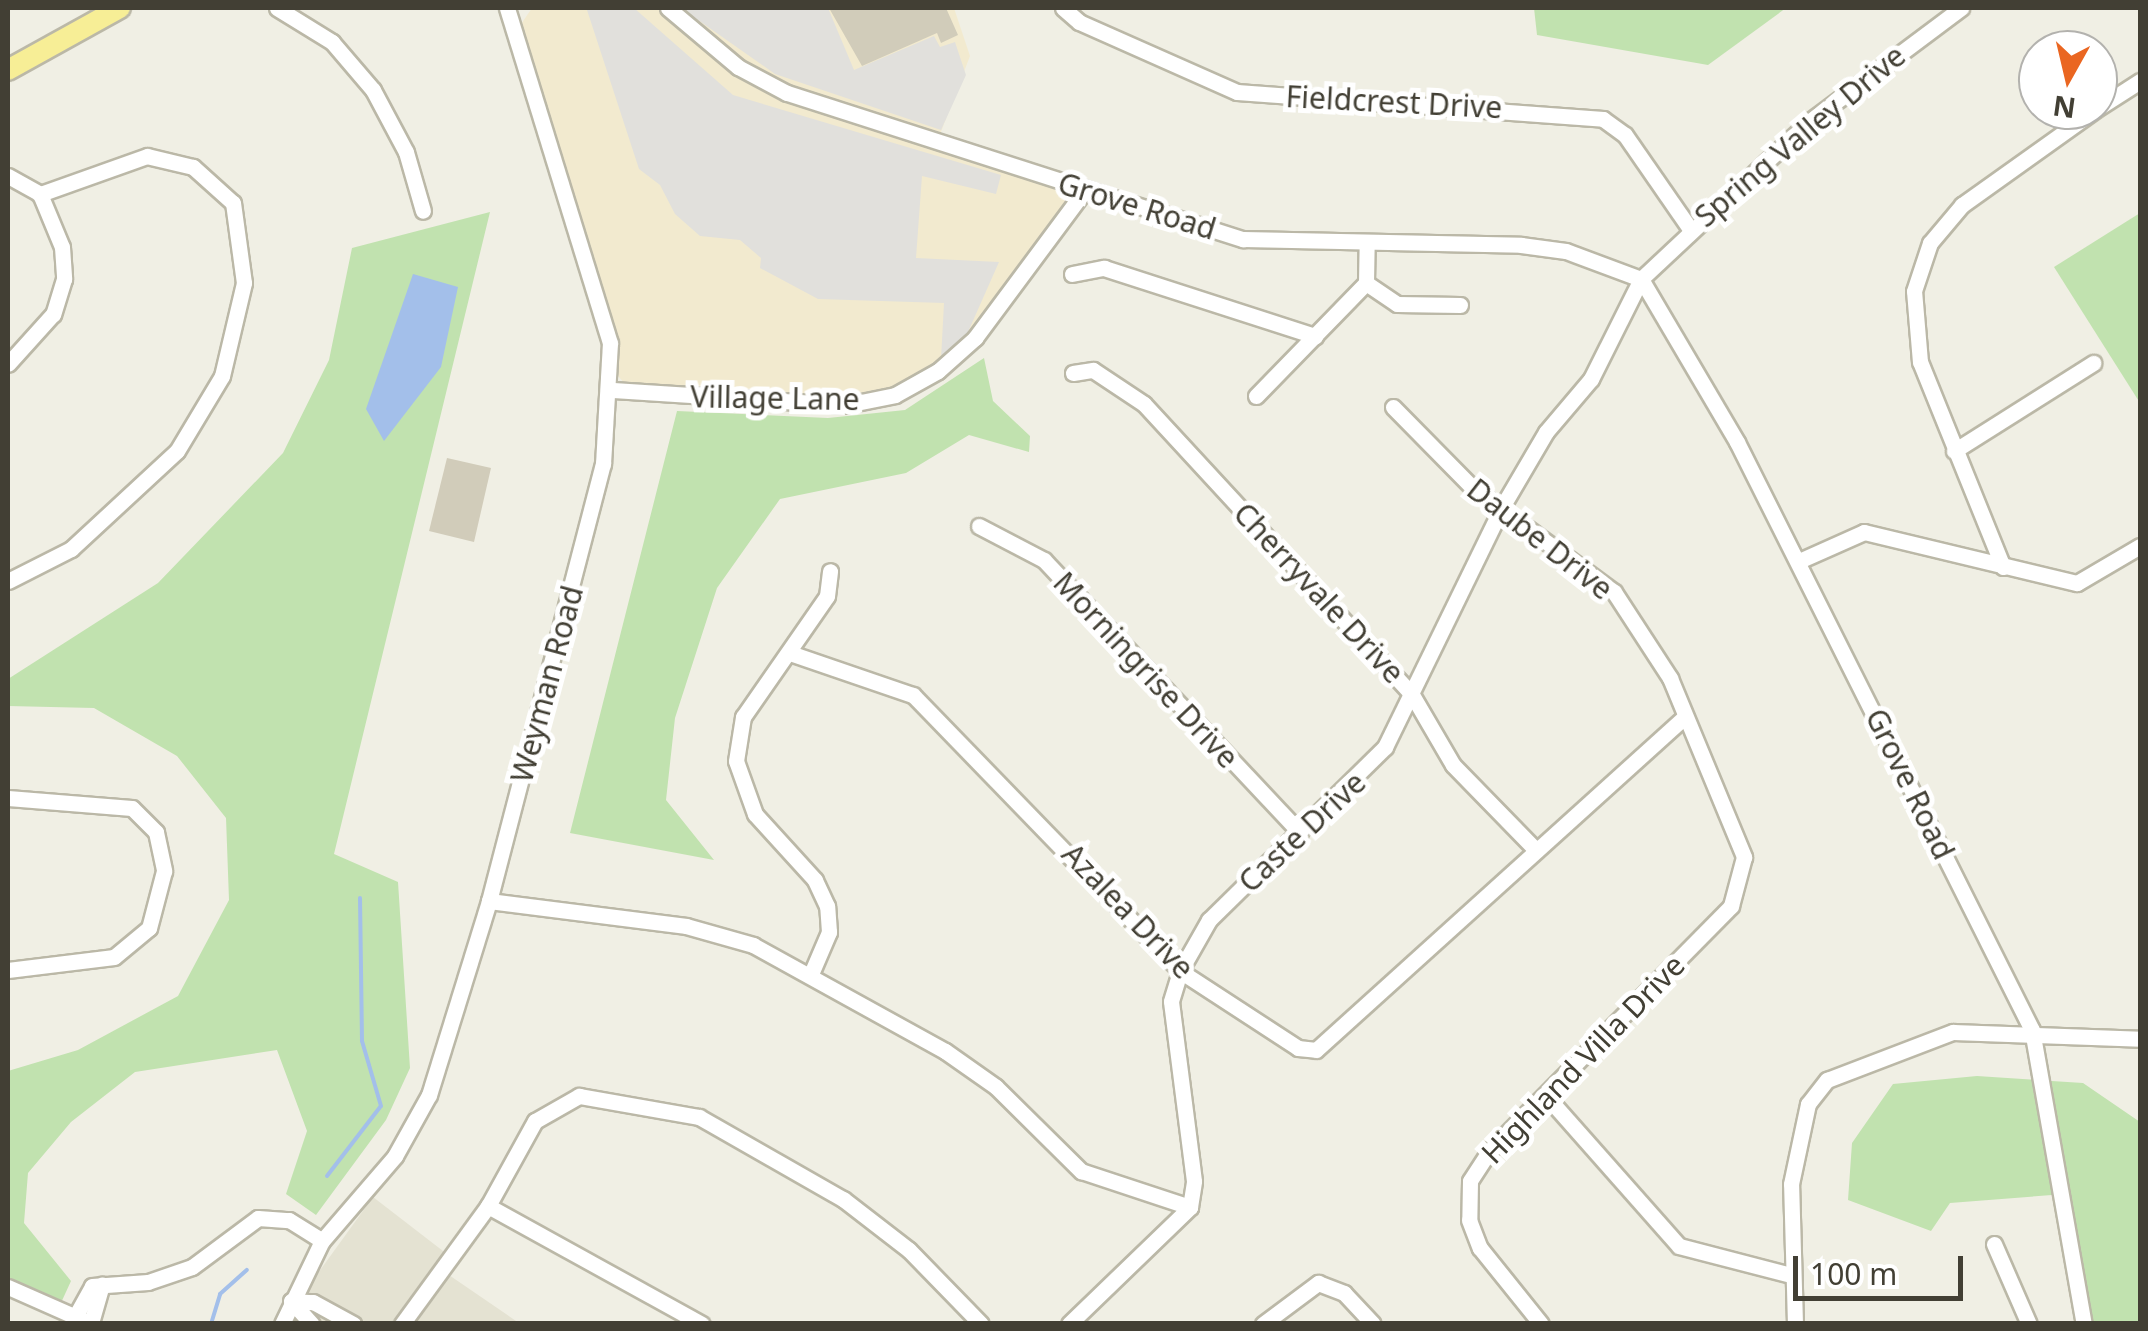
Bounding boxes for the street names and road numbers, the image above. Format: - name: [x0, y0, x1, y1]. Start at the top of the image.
- street label: Spring Valley Drive: [1688, 38, 1912, 234]
- street label: Fieldcrest Drive: [1285, 78, 1503, 126]
- street label: Grove Road: [1054, 165, 1220, 247]
- street label: Village Lane: [690, 379, 860, 417]
- street label: Daube Drive: [1460, 471, 1620, 607]
- street label: Cherryvale Drive: [1226, 495, 1412, 691]
- street label: Morningrise Drive: [1046, 565, 1246, 775]
- street label: Weyman Road: [503, 582, 591, 786]
- street label: Grove Road: [1858, 703, 1962, 865]
- street label: Caste Drive: [1231, 764, 1373, 900]
- street label: Azalea Drive: [1055, 836, 1201, 986]
- street label: Highland Villa Drive: [1474, 947, 1692, 1171]

